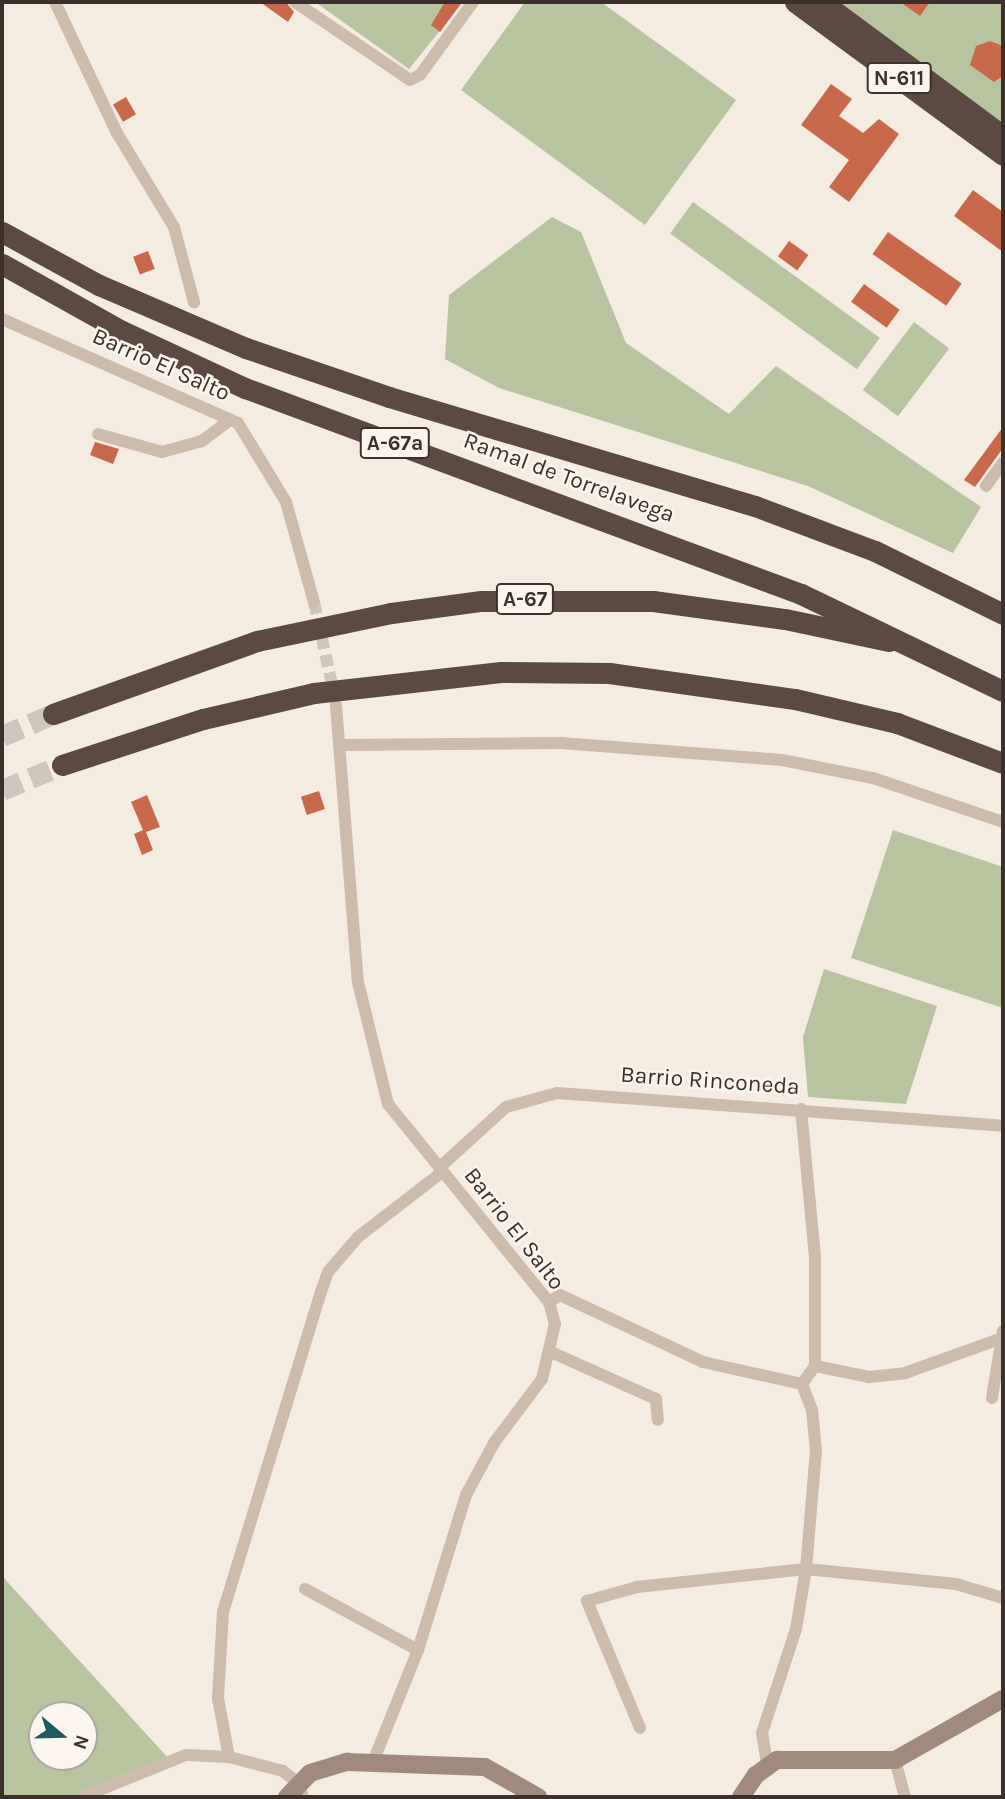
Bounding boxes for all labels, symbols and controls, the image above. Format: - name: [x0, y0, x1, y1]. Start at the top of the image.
- road number: N-611: [866, 60, 932, 96]
- street label: Barrio El Salto: [88, 322, 234, 408]
- road number: A-67a: [358, 426, 432, 460]
- street label: Ramal de Torrelavega: [460, 427, 678, 529]
- road number: A-67: [495, 582, 555, 616]
- street label: Barrio Rinconeda: [619, 1061, 801, 1101]
- street label: Barrio El Salto: [458, 1162, 570, 1296]
- north arrow: [28, 1701, 98, 1771]
- text: N: [68, 1732, 94, 1752]

